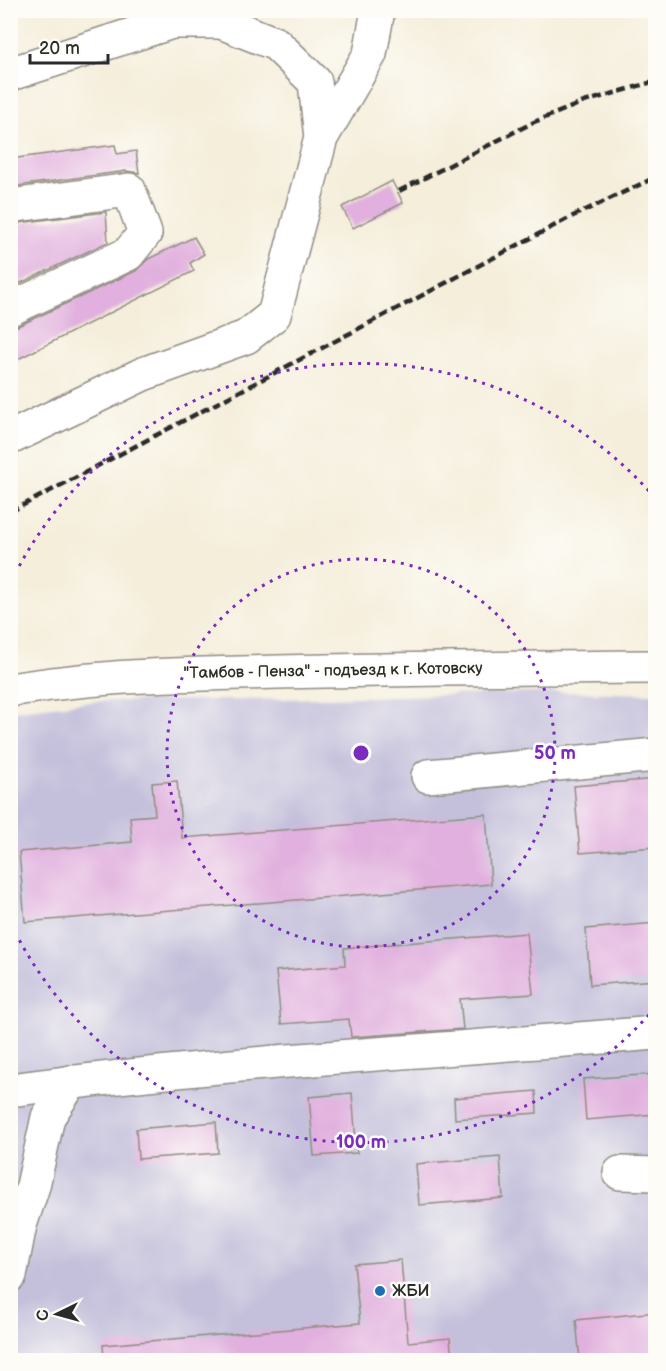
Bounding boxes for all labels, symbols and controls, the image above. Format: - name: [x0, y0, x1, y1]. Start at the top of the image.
- scale bar: [30, 27, 108, 65]
- text: 20 m: [39, 38, 80, 59]
- street label: "Тамбов - Пенза" - подъезд к г. Котовску: [183, 659, 483, 683]
- centre of rings: [351, 743, 371, 763]
- text: 50 m: [534, 743, 576, 764]
- text: 100 m: [336, 1132, 386, 1153]
- place label: ЖБИ: [392, 1282, 430, 1301]
- north arrow: [27, 1284, 87, 1344]
- marker: ЖБИ: [373, 1284, 387, 1298]
- text: С: [34, 1309, 54, 1322]

